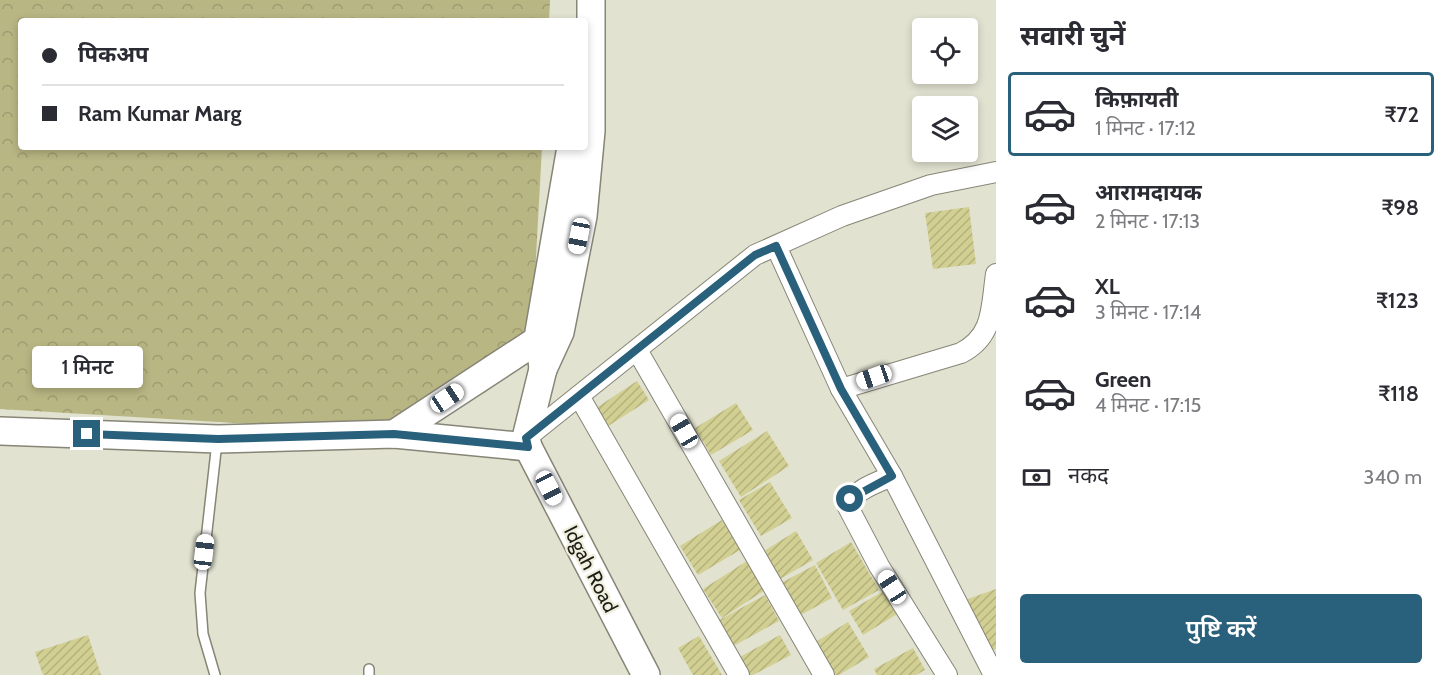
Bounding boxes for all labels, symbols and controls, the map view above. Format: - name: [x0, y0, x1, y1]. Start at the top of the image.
- map controls: [912, 18, 978, 162]
- button: locate: [912, 18, 978, 84]
- text: सवारी चुनें: [1020, 19, 1125, 52]
- text: पिकअप: [78, 41, 149, 68]
- text: किफ़ायती: [1095, 86, 1179, 113]
- icon: car: [1023, 87, 1077, 141]
- button: layers: [912, 96, 978, 162]
- text: Ram Kumar Marg: [78, 100, 242, 127]
- text: ₹72: [1384, 101, 1419, 128]
- text: 1 मिनट · 17:12: [1095, 116, 1196, 140]
- text: आरामदायक: [1095, 179, 1202, 206]
- icon: car: [1023, 180, 1077, 234]
- text: ₹98: [1381, 194, 1419, 221]
- text: 2 मिनट · 17:13: [1095, 209, 1200, 233]
- car: [567, 217, 591, 255]
- icon: car: [1023, 273, 1077, 327]
- text: XL: [1095, 273, 1120, 300]
- text: ₹123: [1376, 287, 1419, 314]
- text: 3 मिनट · 17:14: [1095, 300, 1201, 324]
- callout: 1 मिनट: [32, 347, 142, 389]
- text: 1 मिनट: [61, 355, 114, 379]
- car: [854, 363, 894, 391]
- icon: car: [1023, 366, 1077, 420]
- text: Green: [1095, 366, 1151, 393]
- car: [427, 380, 467, 416]
- text: ₹118: [1378, 380, 1419, 407]
- text: 4 मिनट · 17:15: [1095, 393, 1201, 417]
- car: [667, 411, 701, 451]
- route end: [73, 420, 100, 447]
- icon: cash: [1020, 461, 1053, 494]
- text: नकद: [1068, 462, 1109, 489]
- text: 340 m: [1364, 465, 1422, 489]
- car: [533, 468, 565, 508]
- route start: [836, 485, 863, 512]
- street label: Idgah Road: [559, 522, 623, 616]
- car: [193, 533, 215, 571]
- car: [875, 567, 909, 607]
- button: पुष्टि करें: [1020, 594, 1422, 663]

